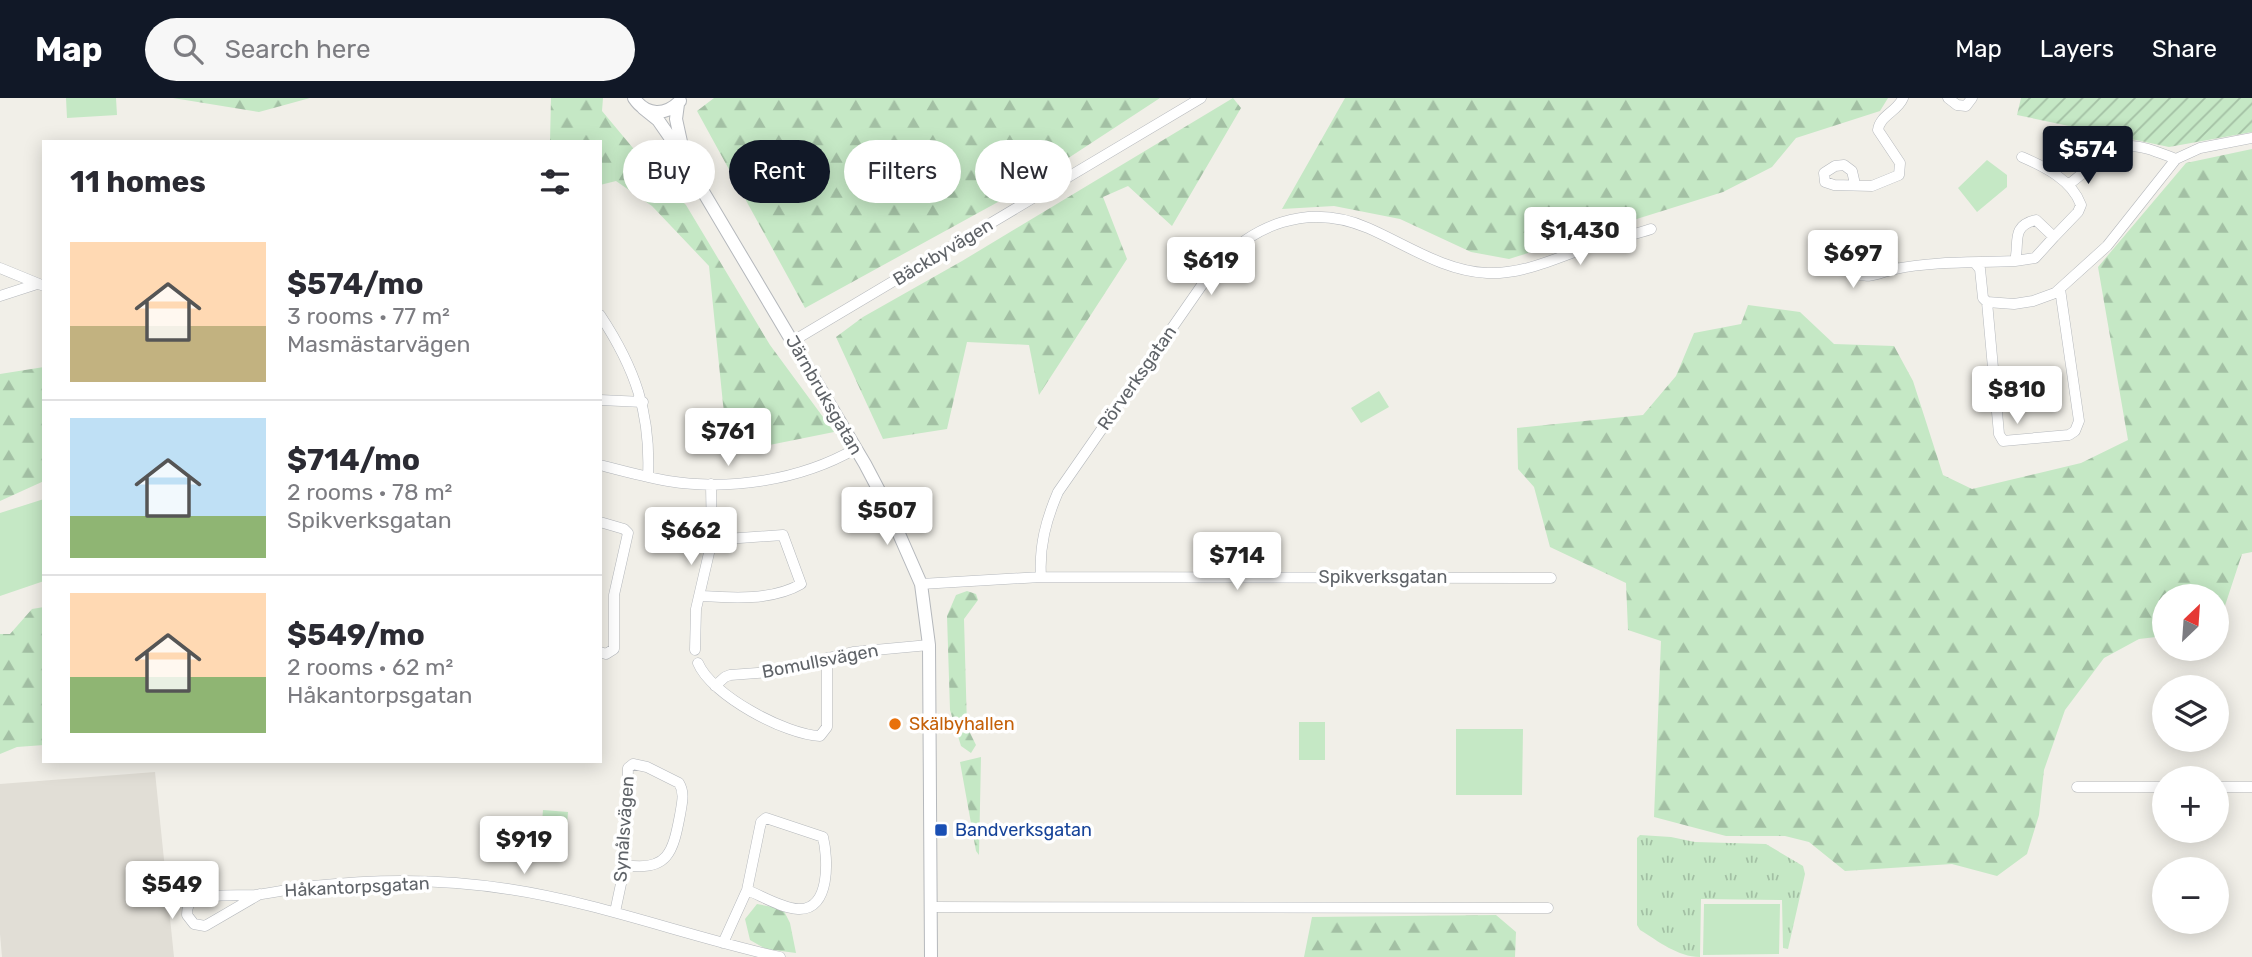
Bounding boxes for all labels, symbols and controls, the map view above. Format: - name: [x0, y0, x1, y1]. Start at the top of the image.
- search box: [145, 18, 635, 81]
- text: Map: [35, 30, 103, 69]
- icon: search: [169, 30, 207, 68]
- text: Search here: [225, 34, 370, 65]
- text: Map: [1955, 35, 2002, 63]
- text: Layers: [2040, 35, 2114, 63]
- text: Share: [2152, 35, 2217, 63]
- pin: $574: [2047, 126, 2129, 186]
- text: $574: [2059, 135, 2117, 163]
- chip: Buy: [623, 140, 715, 203]
- chip: Rent: [729, 140, 830, 203]
- chip: Filters: [844, 140, 961, 203]
- chip: New: [975, 140, 1072, 203]
- icon: filters: [536, 163, 574, 201]
- text: 11 homes: [70, 164, 206, 200]
- pin: $1,430: [1523, 208, 1637, 267]
- street label: Bäckbyvägen: [889, 214, 997, 290]
- text: $1,430: [1540, 216, 1620, 244]
- pin: $697: [1812, 230, 1894, 290]
- pin: $619: [1170, 238, 1252, 297]
- text: $697: [1824, 239, 1882, 267]
- text: $619: [1183, 246, 1239, 274]
- text: $574/mo: [287, 266, 424, 302]
- icon: home: [126, 270, 210, 354]
- text: 3 rooms · 77 m²: [287, 302, 450, 330]
- street label: Rörverksgatan: [1093, 322, 1181, 434]
- text: Masmästarvägen: [287, 330, 471, 358]
- street label: Järnbruksgatan: [781, 331, 867, 459]
- pin: $810: [1976, 366, 2058, 426]
- text: $810: [1988, 375, 2046, 403]
- pin: $761: [687, 408, 769, 468]
- text: $761: [701, 417, 755, 445]
- text: $714/mo: [287, 442, 420, 478]
- icon: home: [126, 446, 210, 530]
- text: 2 rooms · 78 m²: [287, 478, 452, 506]
- pin: $507: [846, 488, 928, 547]
- text: $507: [857, 496, 917, 524]
- text: Spikverksgatan: [287, 506, 452, 534]
- pin: $662: [650, 508, 732, 567]
- text: $662: [661, 516, 721, 544]
- pin: $714: [1196, 532, 1278, 592]
- text: $714: [1209, 541, 1265, 569]
- street label: Spikverksgatan: [1319, 566, 1447, 588]
- north arrow: [2152, 584, 2230, 662]
- map controls: [2152, 584, 2229, 934]
- text: $549/mo: [287, 617, 425, 653]
- icon: home: [126, 621, 210, 705]
- street label: Bomullsvägen: [760, 639, 880, 683]
- text: 2 rooms · 62 m²: [287, 653, 453, 681]
- button: layers: [2152, 675, 2229, 752]
- text: Håkantorpsgatan: [287, 681, 473, 709]
- place label: Skälbyhallen: [909, 713, 1015, 735]
- marker: Skälbyhallen: [887, 716, 903, 732]
- button: +: [2152, 766, 2229, 843]
- street label: Synålsvägen: [609, 775, 639, 883]
- pin: $919: [483, 816, 565, 876]
- place label: Bandverksgatan: [955, 819, 1092, 841]
- marker: Bandverksgatan: [933, 822, 949, 838]
- text: $919: [496, 825, 552, 853]
- button: −: [2152, 857, 2229, 934]
- pin: $549: [131, 862, 213, 921]
- text: $549: [142, 870, 202, 898]
- street label: Håkantorpsgatan: [284, 872, 430, 902]

